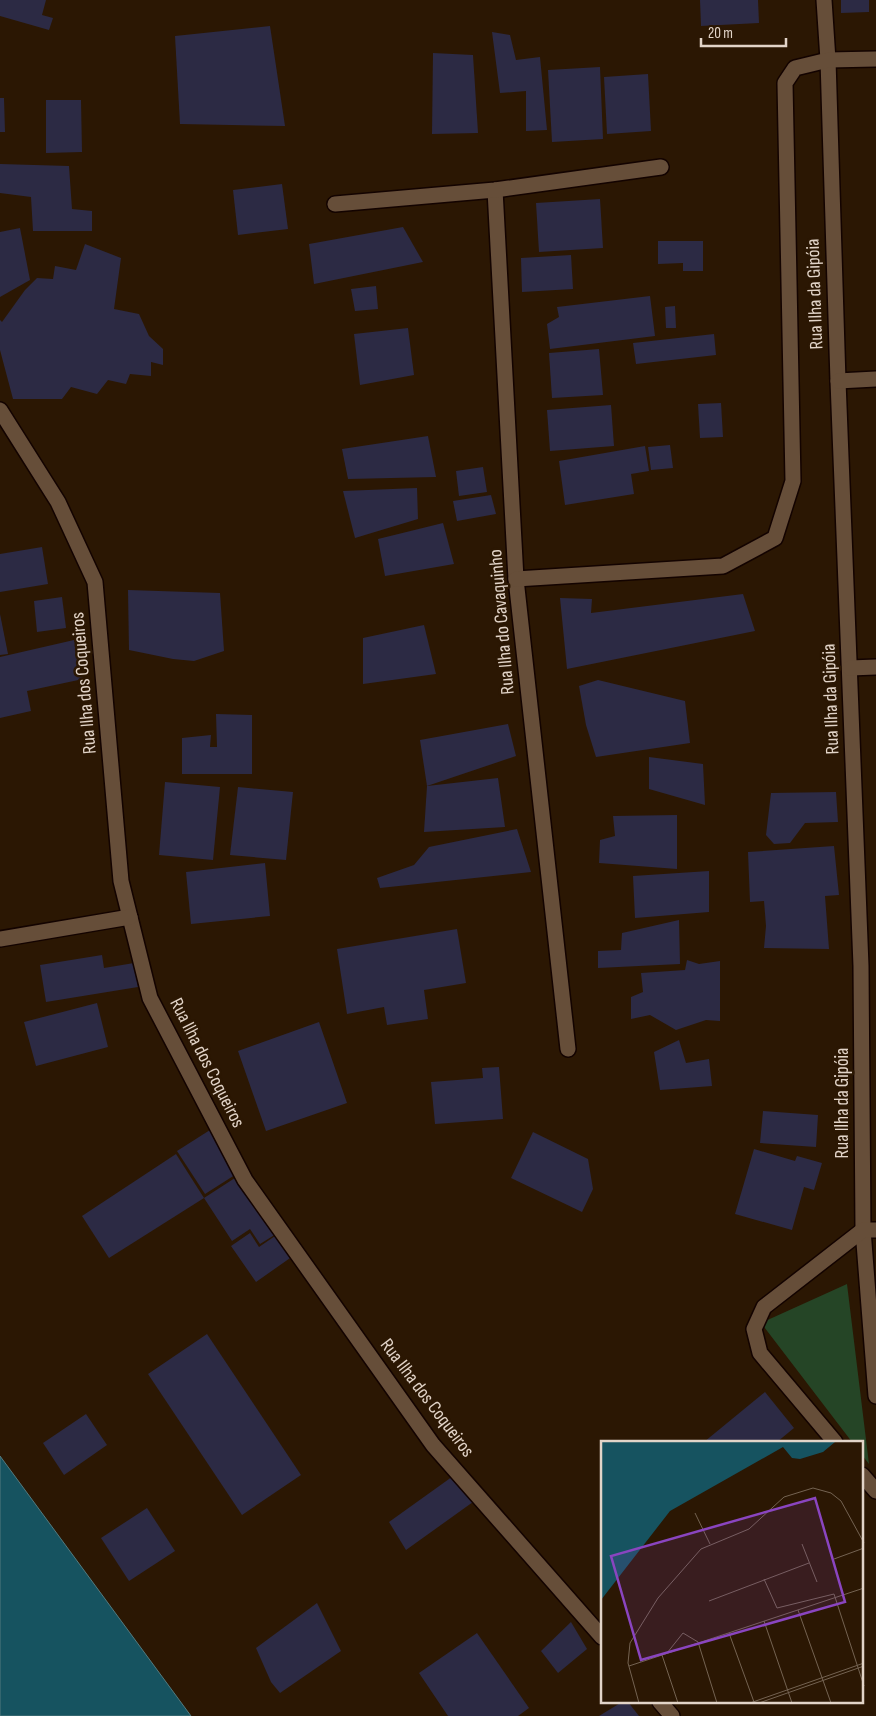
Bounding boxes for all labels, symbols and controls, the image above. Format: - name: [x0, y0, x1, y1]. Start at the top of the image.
- scale bar: [701, 15, 786, 47]
- text: 20 m: [708, 24, 733, 43]
- street label: Rua Ilha da Gipóia: [802, 238, 828, 350]
- street label: Rua Ilha do Cavaquinho: [484, 548, 520, 696]
- street label: Rua Ilha dos Coqueiros: [66, 611, 102, 755]
- street label: Rua Ilha da Gipóia: [818, 643, 844, 755]
- street label: Rua Ilha dos Coqueiros: [164, 994, 250, 1132]
- street label: Rua Ilha da Gipóia: [831, 1048, 854, 1158]
- street label: Rua Ilha dos Coqueiros: [375, 1334, 479, 1462]
- inset map: [601, 1441, 864, 1704]

